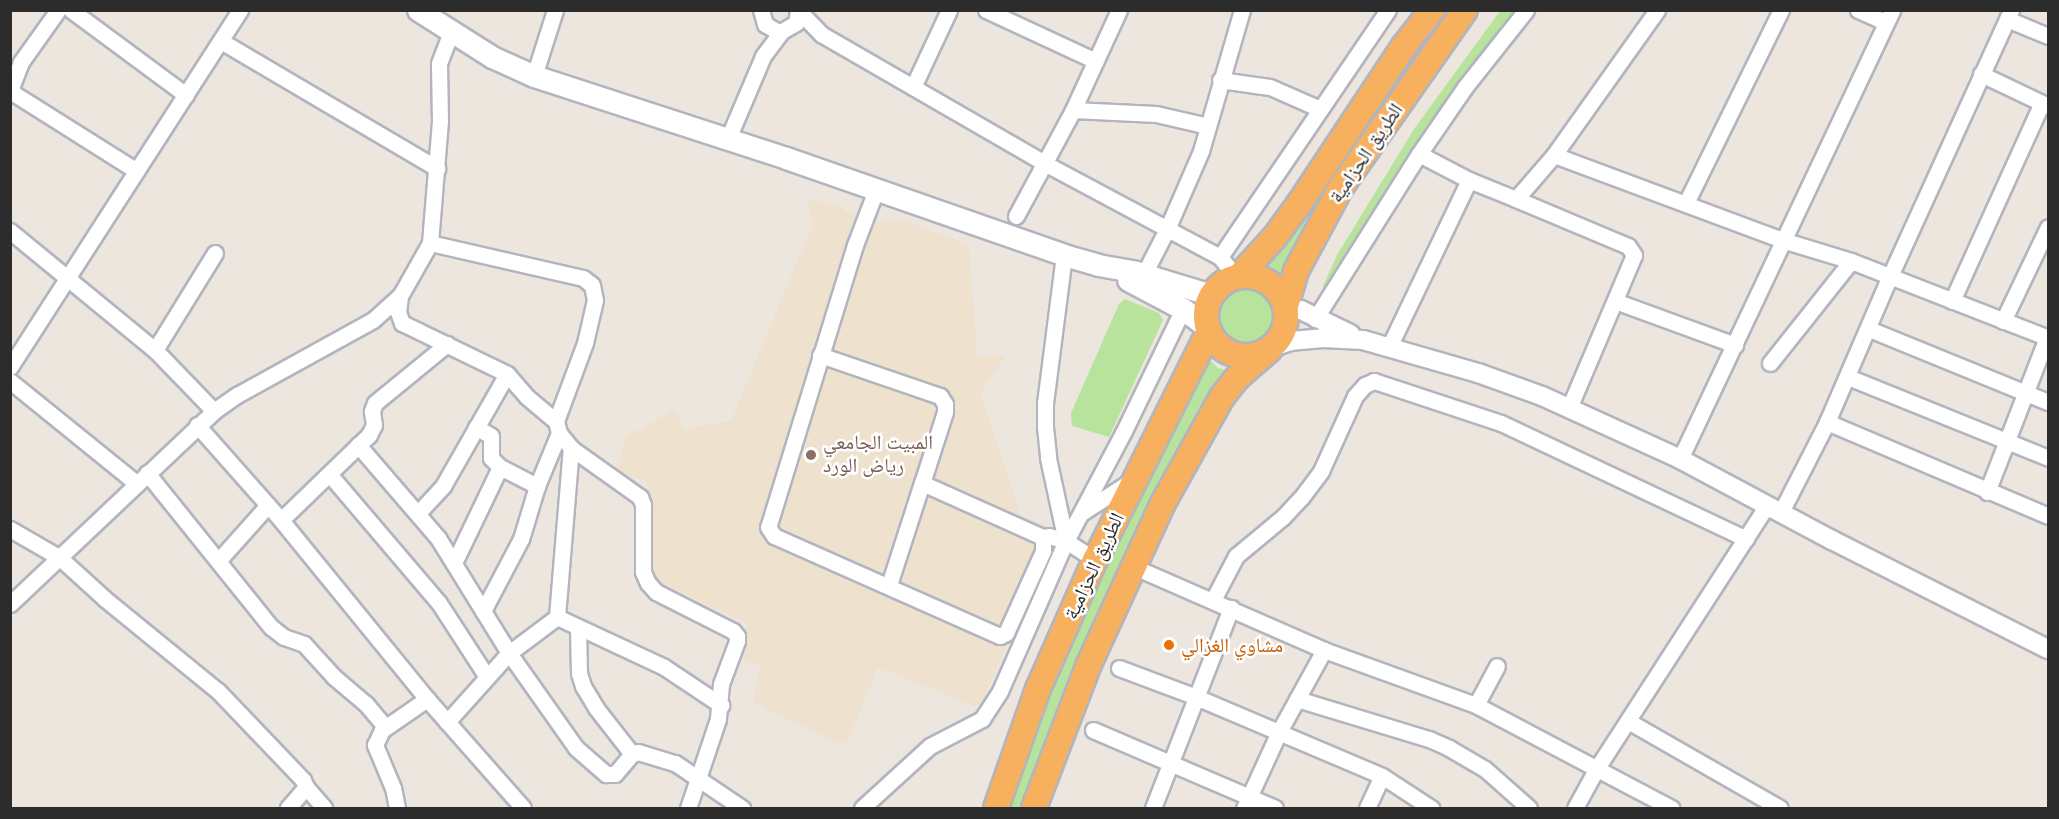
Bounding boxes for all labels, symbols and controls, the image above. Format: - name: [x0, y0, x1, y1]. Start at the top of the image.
- street label: الطريق الحزامية: [1324, 99, 1408, 207]
- place label: المبيت الجامعي رياض الورد: [823, 431, 933, 478]
- marker: المبيت الجامعي رياض الورد: [804, 448, 818, 462]
- street label: الطريق الحزامية: [1059, 509, 1129, 623]
- place label: مشاوي الغزالي: [1181, 633, 1283, 657]
- marker: مشاوي الغزالي: [1162, 638, 1176, 652]

